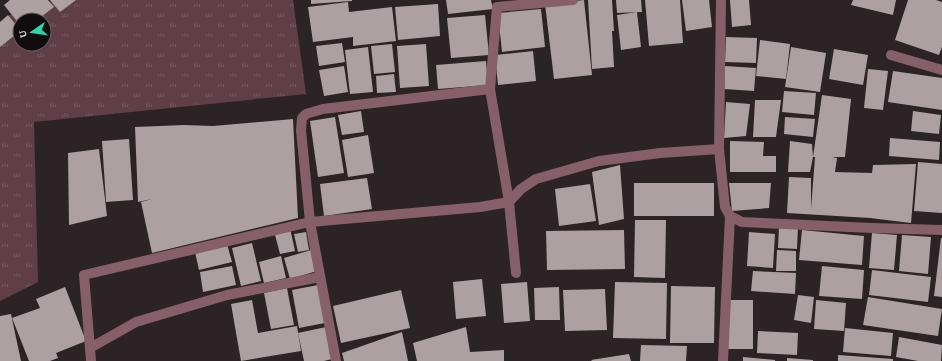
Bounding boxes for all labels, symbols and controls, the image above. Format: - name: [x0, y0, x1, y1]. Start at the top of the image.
- north arrow: [12, 12, 52, 52]
- text: U: [15, 29, 29, 39]

